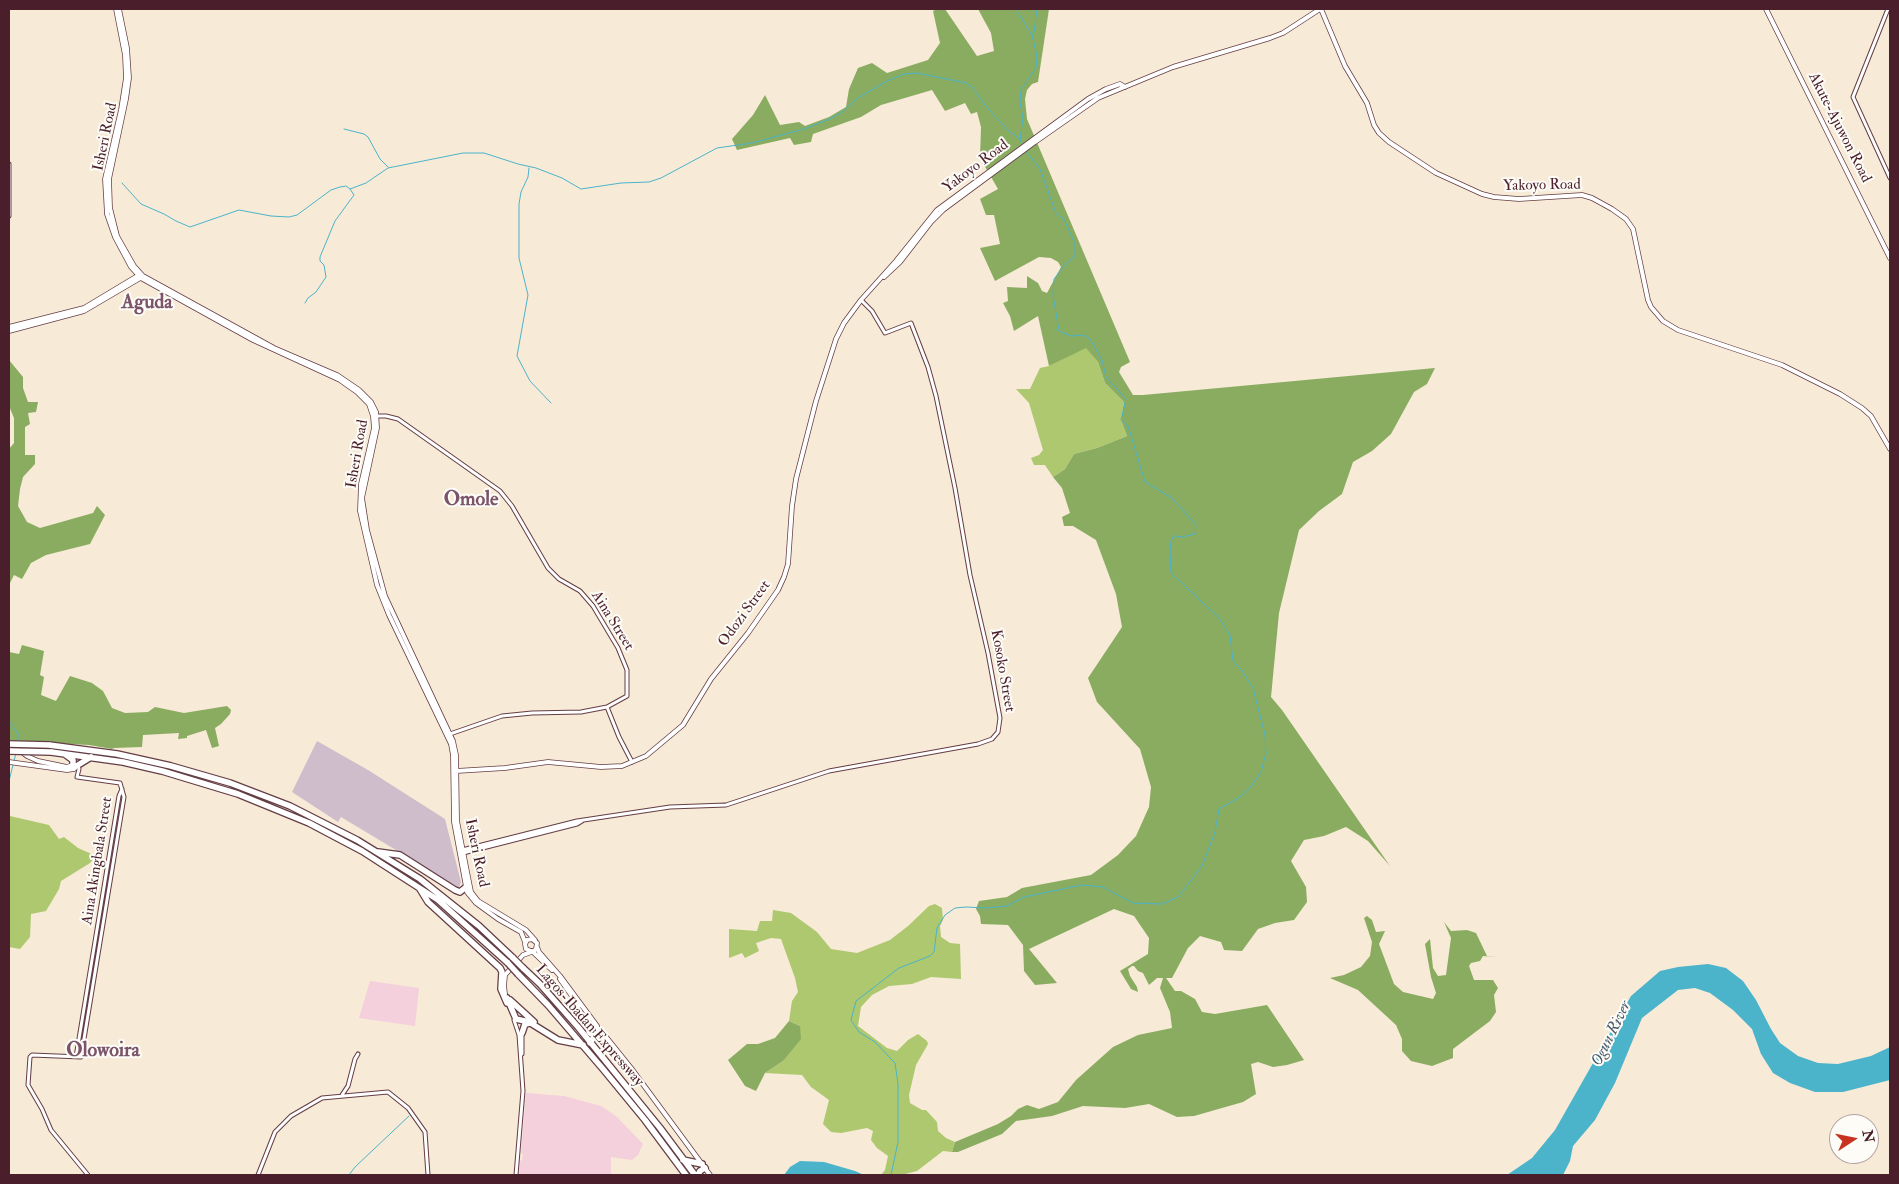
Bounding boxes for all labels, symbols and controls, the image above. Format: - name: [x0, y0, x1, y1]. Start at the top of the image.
- street label: Akute-Ajuwon Road: [1803, 70, 1875, 186]
- street label: Isheri Road: [90, 101, 122, 173]
- street label: Yakoyo Road: [940, 137, 1012, 197]
- street label: Yakoyo Road: [1503, 176, 1581, 196]
- district label: Aguda: [121, 292, 173, 316]
- street label: Isheri Road: [343, 418, 373, 490]
- district label: Omole: [444, 489, 498, 513]
- street label: Odozi Street: [715, 577, 775, 651]
- street label: Aina Street: [587, 588, 637, 654]
- street label: Kosoko Street: [986, 628, 1018, 714]
- street label: Aina Akingbala Street: [79, 796, 117, 926]
- street label: Isheri Road: [460, 817, 492, 889]
- street label: Lagos-Ibadan Expressway: [531, 961, 647, 1091]
- water label: Ogun River: [1588, 998, 1636, 1070]
- district label: Olowoira: [66, 1040, 140, 1064]
- north arrow: [1829, 1114, 1879, 1164]
- text: N: [1859, 1128, 1878, 1144]

